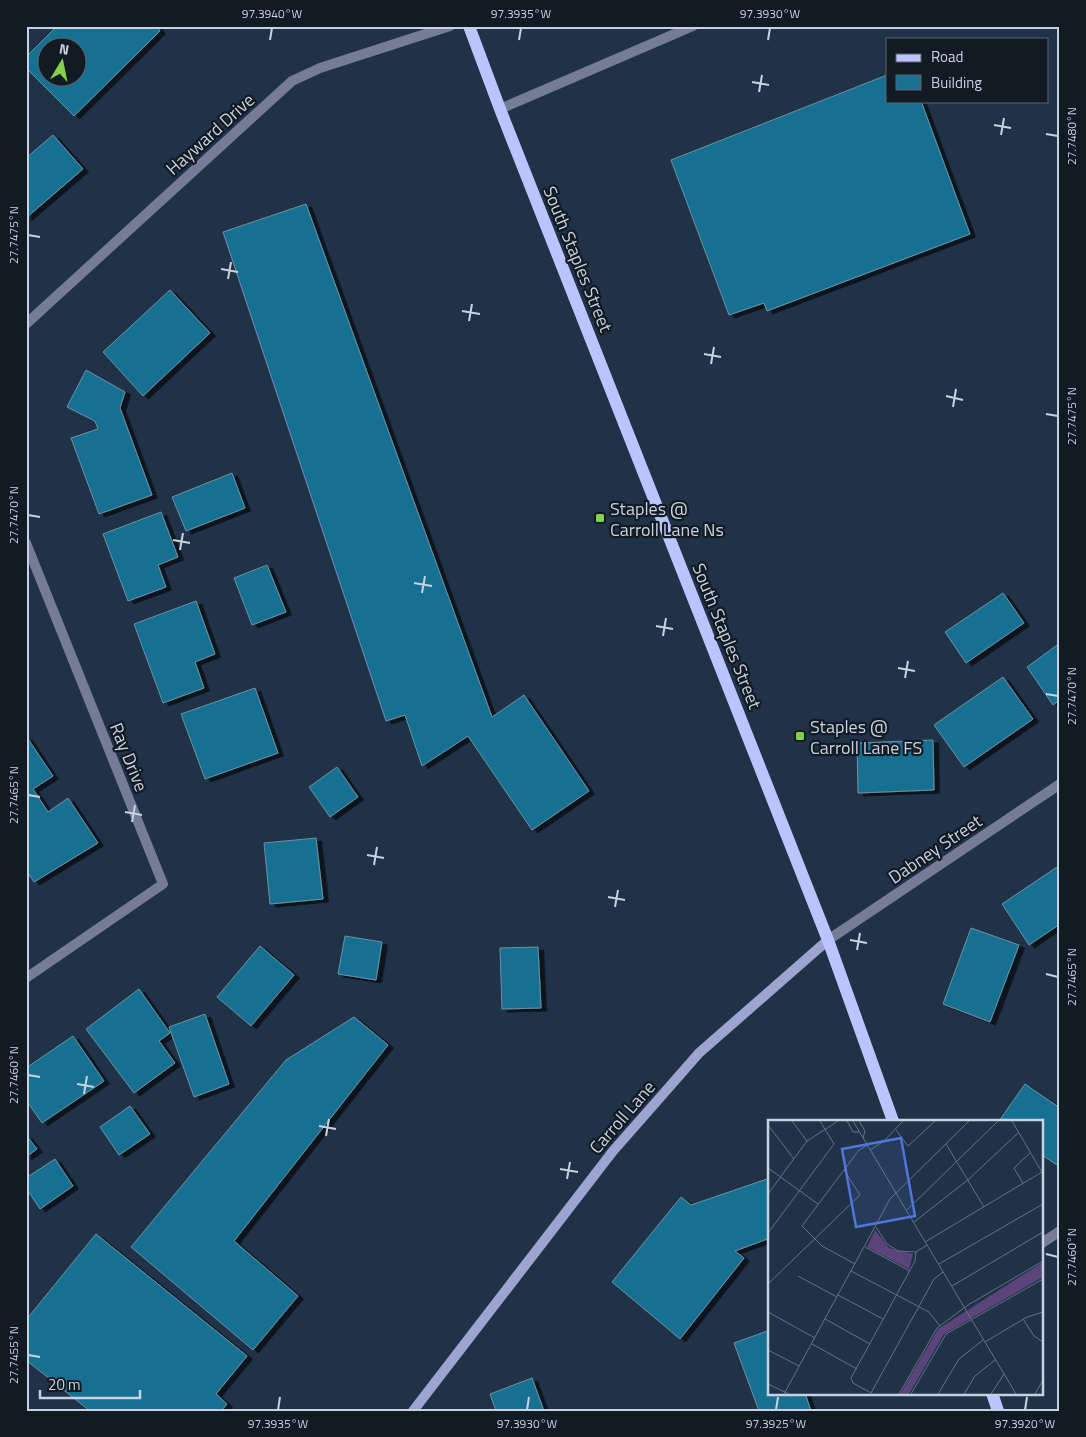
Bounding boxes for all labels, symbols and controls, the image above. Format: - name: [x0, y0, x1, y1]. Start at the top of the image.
- text: 97.3940°W: [242, 4, 302, 23]
- text: 97.3935°W: [491, 4, 551, 23]
- text: 97.3930°W: [740, 4, 800, 23]
- north arrow: [38, 38, 88, 88]
- text: N: [58, 38, 71, 60]
- legend: [886, 38, 1048, 102]
- text: Road: [931, 45, 963, 68]
- text: Building: [931, 71, 982, 94]
- street label: Hayward Drive: [160, 87, 260, 181]
- text: 27.7480°N: [1062, 107, 1081, 165]
- street label: South Staples Street: [536, 182, 620, 337]
- text: 27.7475°N: [4, 206, 23, 264]
- text: 27.7475°N: [1062, 387, 1081, 445]
- text: 27.7470°N: [4, 486, 23, 544]
- place label: Staples @ Carroll Lane Ns: [610, 495, 724, 543]
- marker: Staples @ Carroll Lane Ns: [594, 512, 606, 524]
- street label: South Staples Street: [685, 559, 769, 714]
- text: 27.7470°N: [1062, 667, 1081, 725]
- place label: Staples @ Carroll Lane FS: [810, 713, 922, 761]
- street label: Ray Drive: [103, 719, 155, 795]
- marker: Staples @ Carroll Lane FS: [794, 730, 806, 742]
- text: 27.7465°N: [4, 766, 23, 824]
- street label: Dabney Street: [883, 807, 988, 890]
- text: 27.7465°N: [1062, 948, 1081, 1006]
- text: 27.7460°N: [4, 1046, 23, 1104]
- street label: Carroll Lane: [583, 1074, 661, 1160]
- inset map: [768, 1120, 1044, 1394]
- text: 27.7460°N: [1062, 1228, 1081, 1286]
- text: 27.7455°N: [4, 1326, 23, 1384]
- scale bar: [40, 1367, 140, 1399]
- text: 20 m: [48, 1373, 81, 1396]
- text: 97.3935°W: [248, 1414, 308, 1433]
- text: 97.3930°W: [497, 1414, 557, 1433]
- text: 97.3925°W: [746, 1414, 806, 1433]
- text: 97.3920°W: [995, 1414, 1055, 1433]

